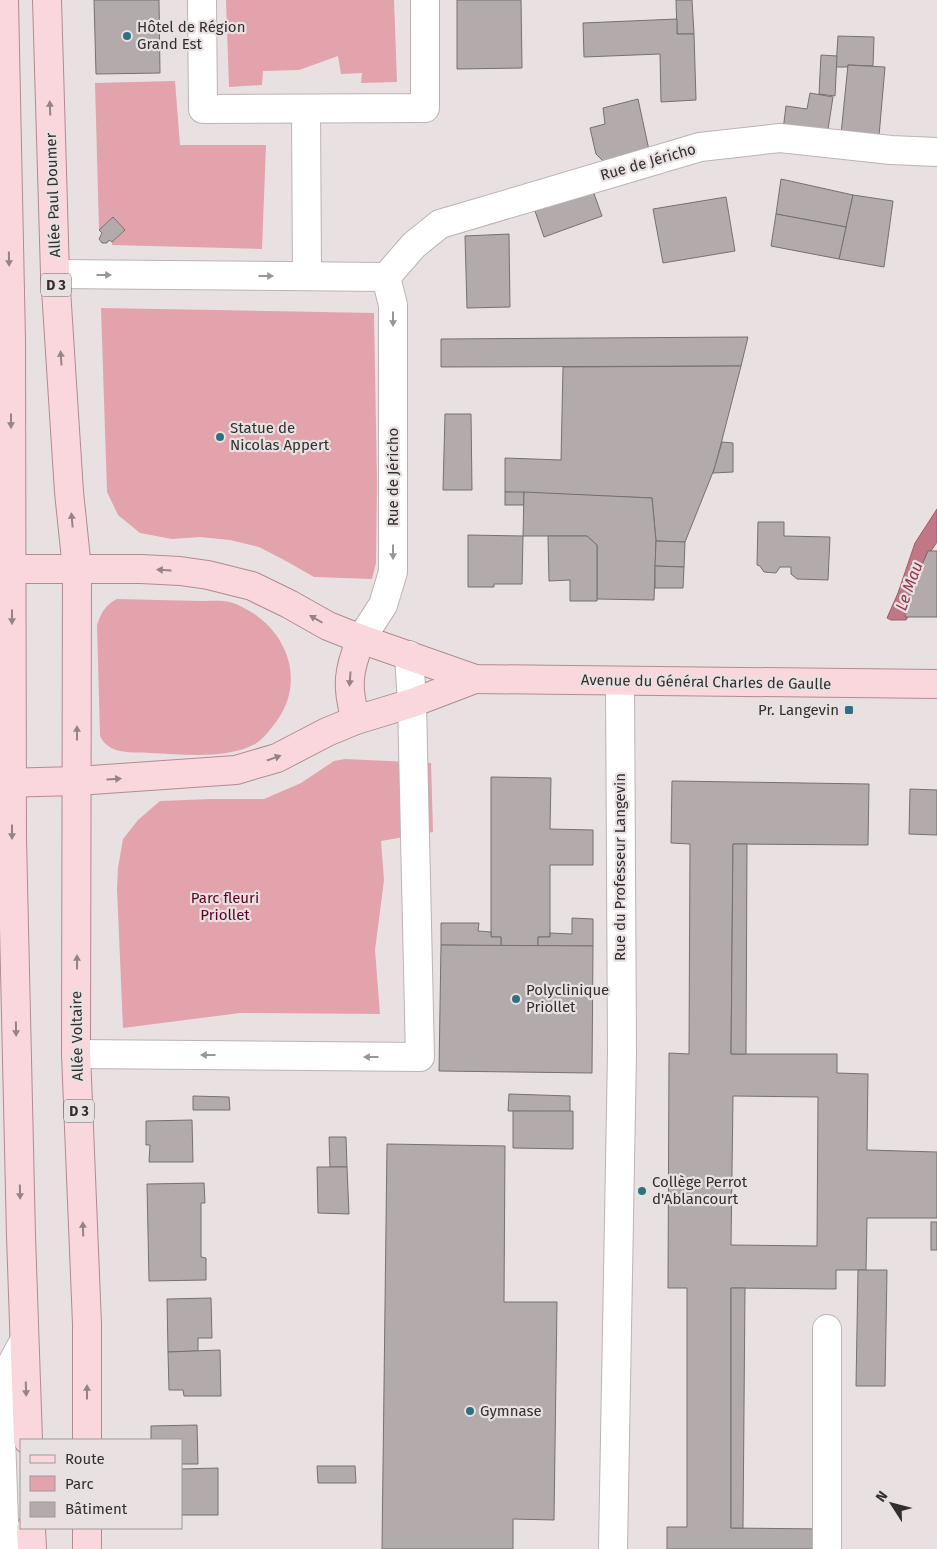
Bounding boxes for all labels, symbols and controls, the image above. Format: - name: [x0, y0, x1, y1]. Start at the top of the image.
- place label: Hôtel de Région Grand Est: [137, 18, 245, 53]
- marker: Hôtel de Région Grand Est: [121, 30, 133, 42]
- one-way arrow: [46, 100, 54, 116]
- street label: Allée Paul Doumer: [42, 132, 64, 258]
- street label: Rue de Jéricho: [598, 140, 698, 184]
- one-way arrow: [5, 251, 13, 267]
- one-way arrow: [96, 271, 112, 279]
- one-way arrow: [259, 272, 275, 280]
- road number: D 3: [41, 274, 71, 296]
- one-way arrow: [389, 311, 397, 327]
- one-way arrow: [56, 350, 64, 366]
- one-way arrow: [7, 413, 15, 429]
- place label: Statue de Nicolas Appert: [230, 419, 330, 454]
- street label: Rue de Jéricho: [384, 428, 402, 526]
- marker: Statue de Nicolas Appert: [214, 431, 226, 443]
- one-way arrow: [68, 512, 76, 528]
- one-way arrow: [389, 544, 397, 560]
- water label: Le Mau: [891, 559, 927, 613]
- one-way arrow: [155, 565, 171, 573]
- one-way arrow: [8, 610, 16, 626]
- one-way arrow: [310, 615, 323, 624]
- street label: Avenue du Général Charles de Gaulle: [581, 671, 831, 693]
- one-way arrow: [345, 672, 353, 688]
- place label: Pr. Langevin: [758, 701, 839, 719]
- marker: Pr. Langevin: [843, 704, 855, 716]
- one-way arrow: [73, 724, 81, 740]
- one-way arrow: [267, 754, 282, 762]
- street label: Rue du Professeur Langevin: [611, 773, 629, 961]
- one-way arrow: [106, 774, 122, 782]
- one-way arrow: [8, 824, 16, 840]
- park label: Parc fleuri Priollet: [191, 889, 259, 924]
- one-way arrow: [73, 953, 81, 969]
- place label: Polyclinique Priollet: [526, 981, 609, 1016]
- street label: Allée Voltaire: [67, 991, 87, 1081]
- marker: Polyclinique Priollet: [510, 993, 522, 1005]
- one-way arrow: [13, 1022, 21, 1038]
- one-way arrow: [200, 1051, 216, 1059]
- one-way arrow: [363, 1053, 379, 1061]
- road number: D 3: [64, 1100, 94, 1122]
- place label: Collège Perrot d'Ablancourt: [652, 1173, 748, 1208]
- one-way arrow: [16, 1184, 24, 1200]
- marker: Collège Perrot d'Ablancourt: [636, 1185, 648, 1197]
- one-way arrow: [79, 1221, 87, 1237]
- one-way arrow: [22, 1382, 30, 1398]
- one-way arrow: [83, 1383, 91, 1399]
- place label: Gymnase: [480, 1402, 542, 1420]
- marker: Gymnase: [464, 1405, 476, 1417]
- legend: [20, 1439, 182, 1529]
- text: Route: [65, 1450, 105, 1468]
- text: Parc: [65, 1475, 94, 1493]
- north arrow: [867, 1479, 917, 1529]
- text: N: [872, 1488, 891, 1505]
- text: Bâtiment: [65, 1500, 128, 1518]

